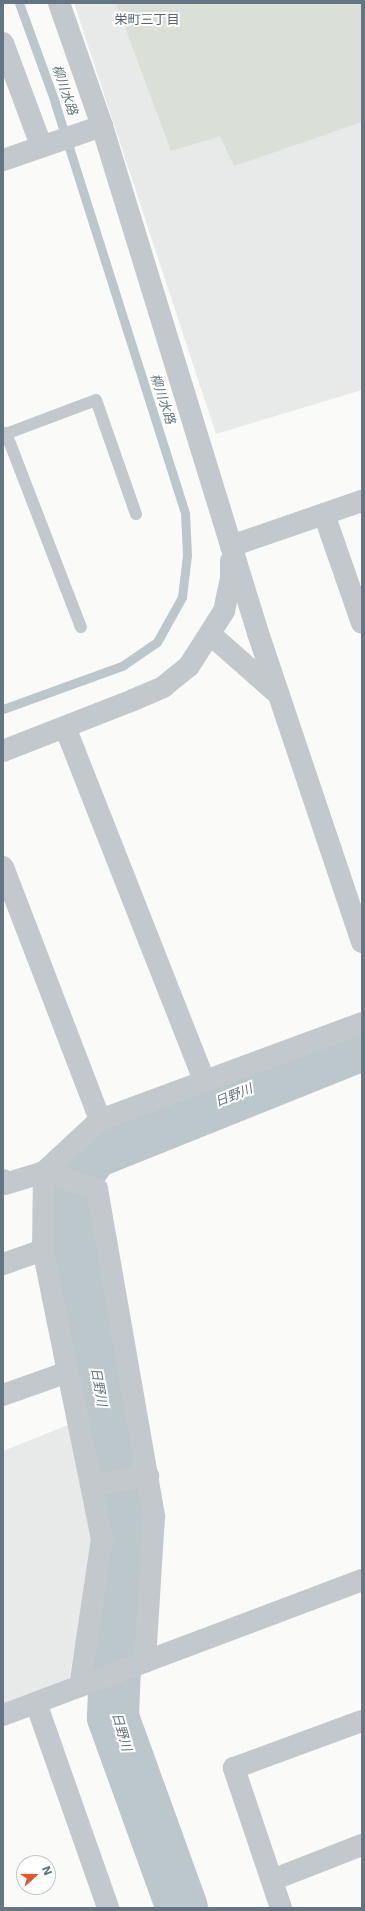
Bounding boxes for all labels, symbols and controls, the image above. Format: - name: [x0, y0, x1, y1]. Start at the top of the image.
- district label: 栄町三丁目: [115, 12, 179, 28]
- water label: 柳川水路: [48, 63, 80, 117]
- water label: 柳川水路: [147, 372, 177, 426]
- water label: 日野川: [213, 1081, 255, 1111]
- water label: 日野川: [87, 1366, 109, 1408]
- water label: 日野川: [108, 1711, 134, 1753]
- north arrow: [16, 1855, 56, 1895]
- text: N: [39, 1864, 54, 1878]

